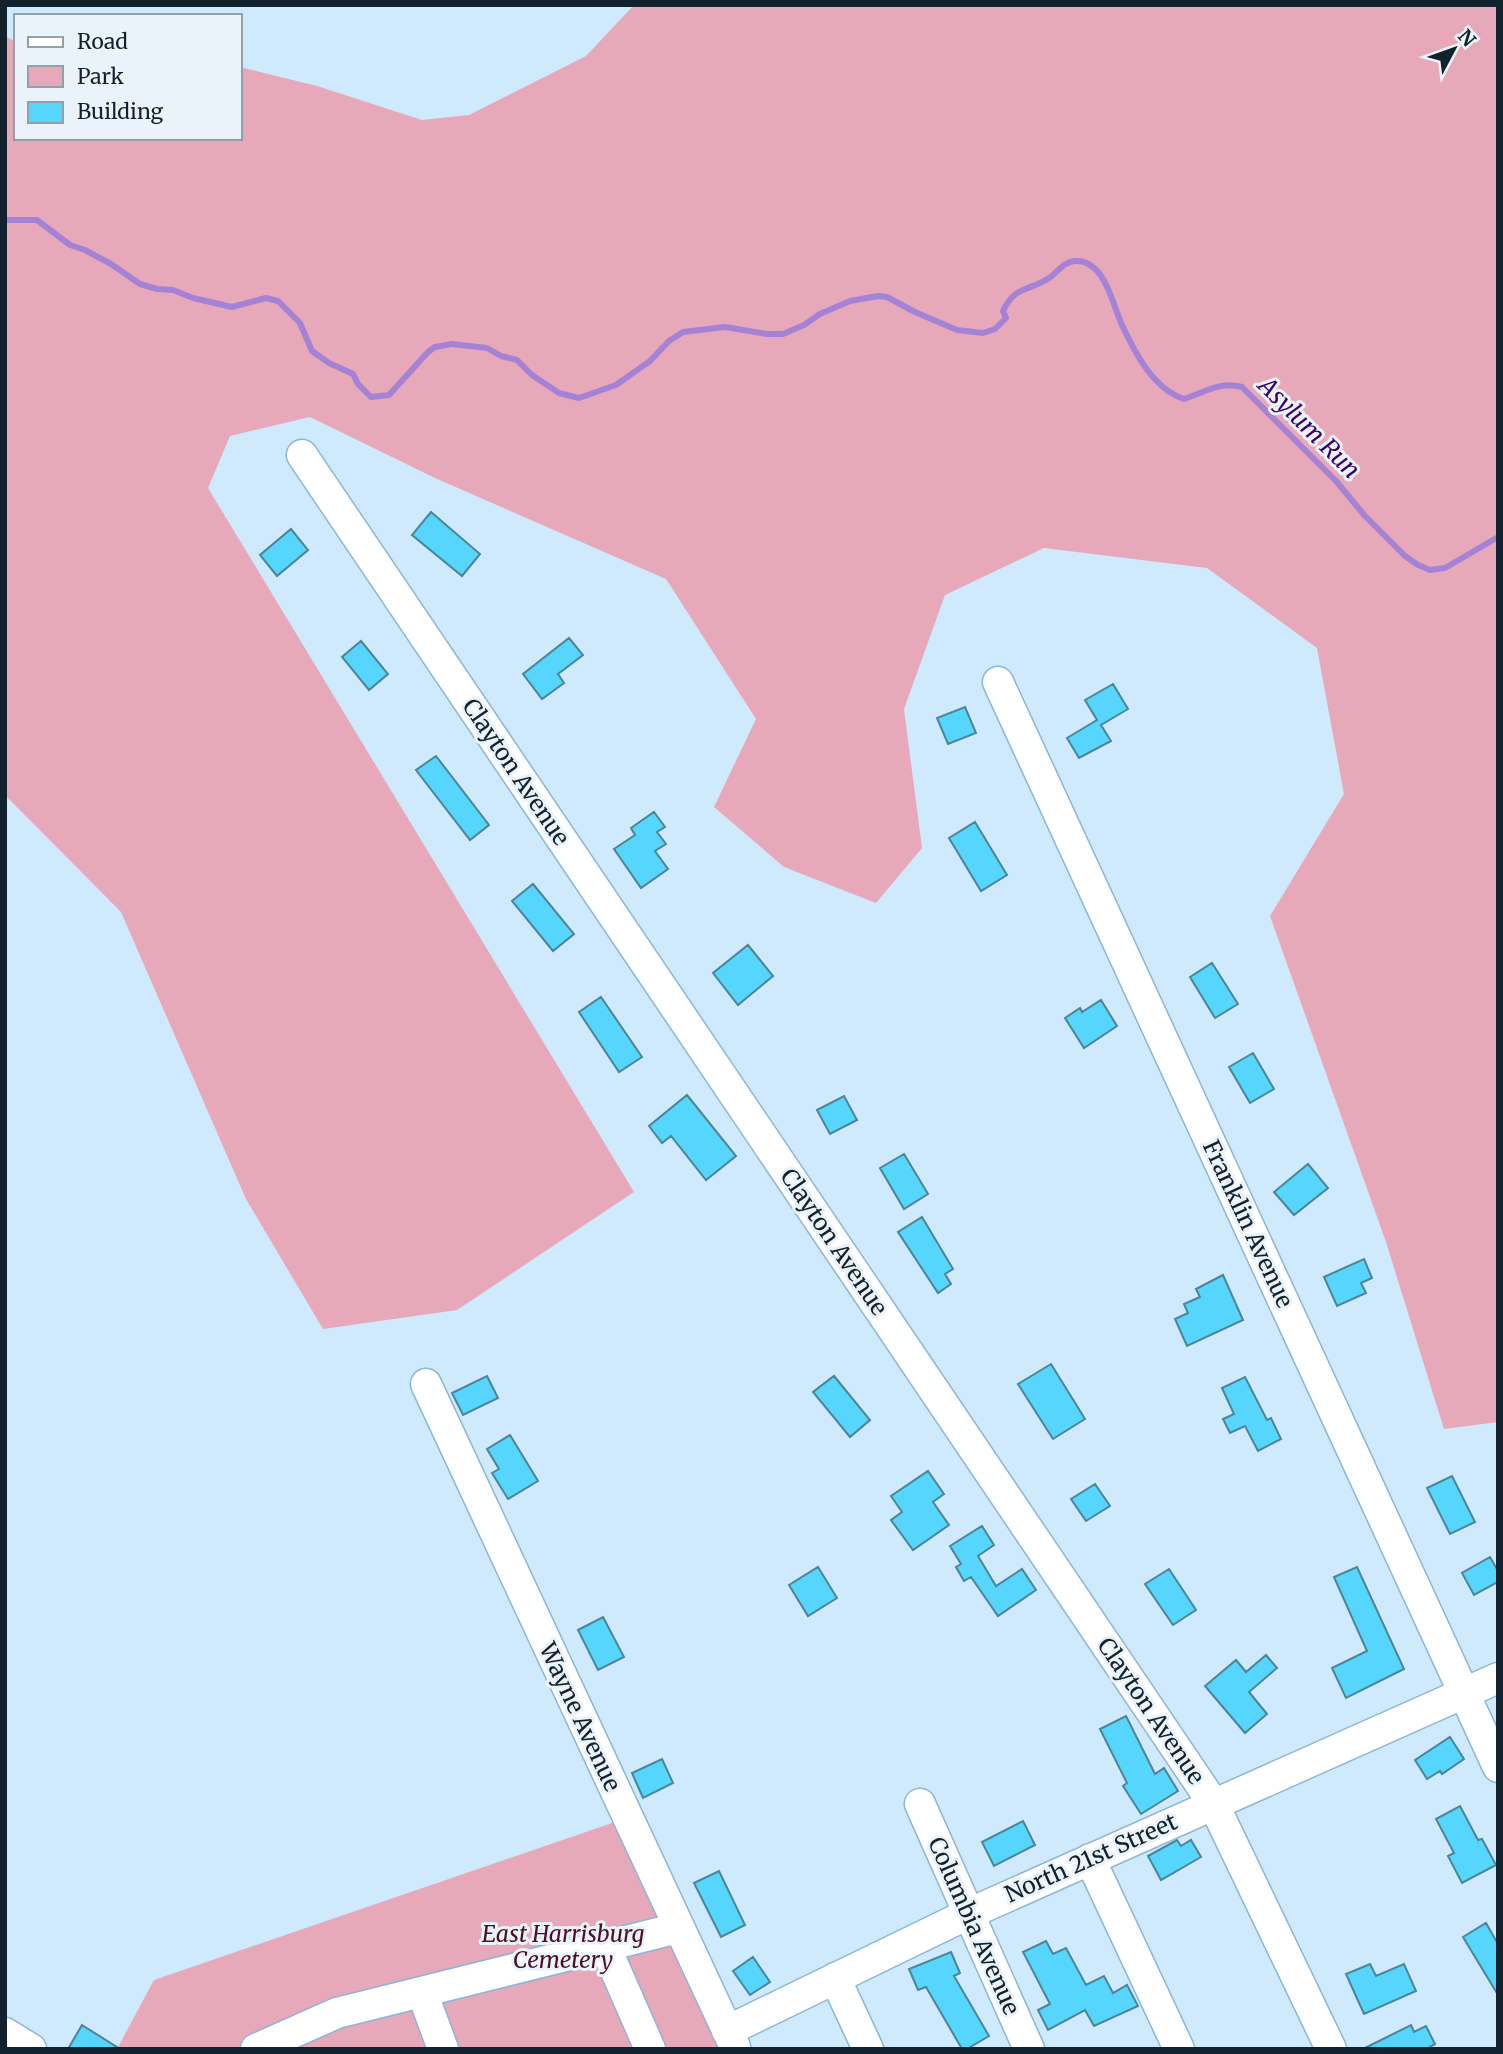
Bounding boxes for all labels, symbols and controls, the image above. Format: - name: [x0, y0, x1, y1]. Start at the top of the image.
- legend: [14, 14, 242, 140]
- north arrow: [1419, 14, 1489, 84]
- text: N: [1453, 24, 1481, 51]
- text: Road: [77, 28, 128, 55]
- text: Park: [77, 63, 124, 90]
- text: Building: [77, 98, 164, 125]
- water label: Asylum Run: [1251, 369, 1367, 485]
- street label: Clayton Avenue: [457, 693, 576, 851]
- street label: Franklin Avenue: [1197, 1135, 1300, 1312]
- street label: Clayton Avenue: [775, 1163, 894, 1321]
- street label: Clayton Avenue: [1092, 1632, 1211, 1790]
- street label: Wayne Avenue: [533, 1637, 628, 1796]
- street label: North 21st Street: [1000, 1807, 1181, 1909]
- street label: Columbia Avenue: [922, 1832, 1027, 2019]
- park label: East Harrisburg Cemetery: [482, 1919, 645, 1974]

